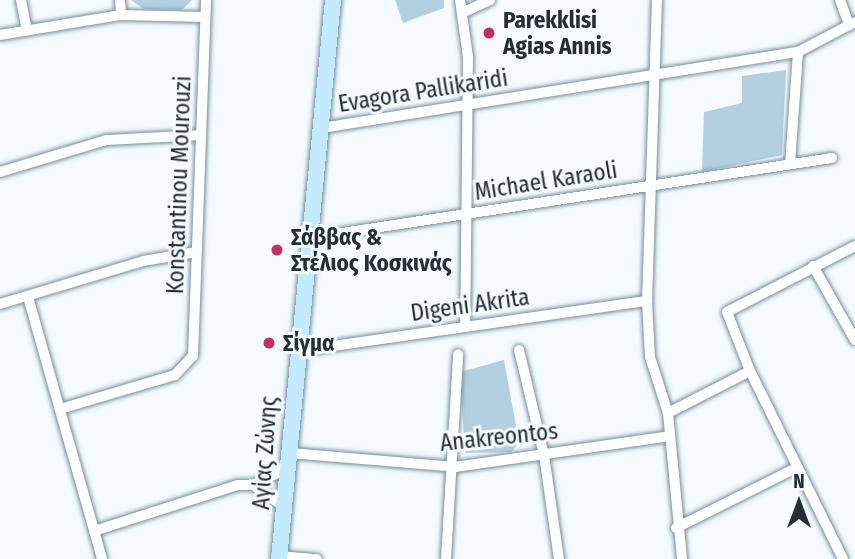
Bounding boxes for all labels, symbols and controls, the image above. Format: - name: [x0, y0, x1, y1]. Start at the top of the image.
- place label: Parekklisi Agias Annis: [503, 6, 612, 60]
- marker: Parekklisi Agias Annis: [481, 25, 497, 41]
- street label: Evagora Pallikaridi: [336, 64, 510, 118]
- street label: Konstantinou Mourouzi: [161, 75, 197, 295]
- street label: Michael Karaoli: [473, 156, 619, 206]
- place label: Σάββας & Στέλιος Κοσκινάς: [291, 223, 452, 277]
- marker: Σάββας & Στέλιος Κοσκινάς: [269, 242, 285, 258]
- street label: Digeni Akrita: [409, 283, 531, 327]
- place label: Σίγμα: [283, 329, 335, 357]
- marker: Σίγμα: [261, 335, 277, 351]
- street label: Αγίας Ζώνης: [247, 395, 283, 511]
- street label: Anakreontos: [439, 417, 559, 457]
- north arrow: [764, 468, 834, 538]
- text: N: [793, 470, 805, 493]

